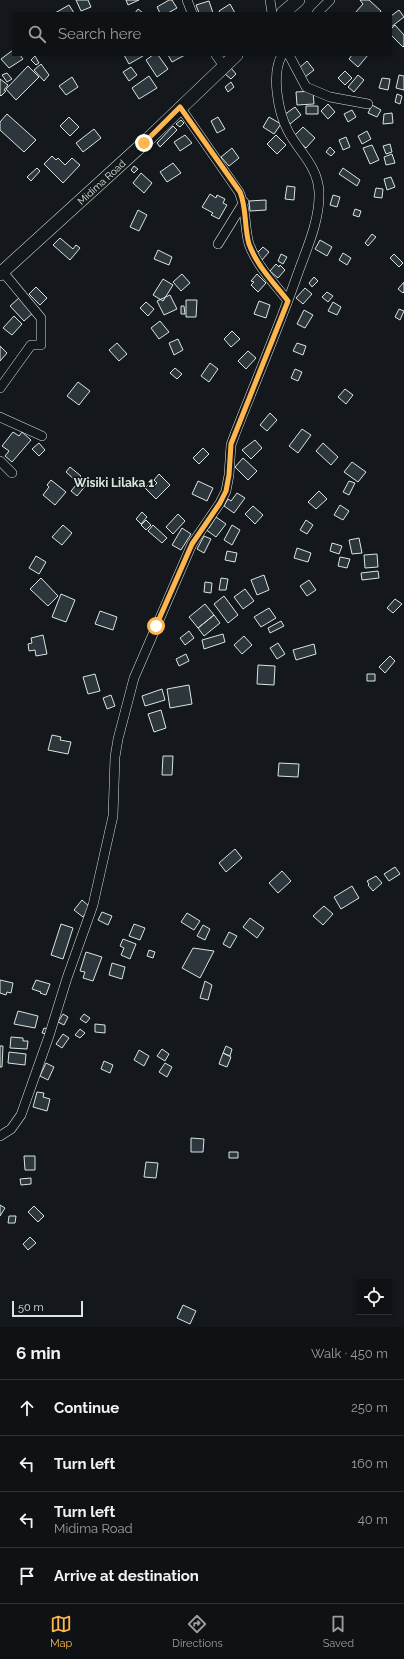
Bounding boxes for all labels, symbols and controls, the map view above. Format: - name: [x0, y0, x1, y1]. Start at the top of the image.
- search box: [12, 12, 392, 56]
- icon: search: [26, 23, 48, 45]
- text: Search here: [58, 25, 141, 43]
- route end: [135, 134, 153, 152]
- street label: Midima Road: [76, 158, 128, 207]
- district label: Wisiki Lilaka 1: [74, 476, 154, 490]
- route start: [147, 617, 165, 635]
- map controls: [356, 1279, 392, 1315]
- button: locate: [356, 1279, 392, 1315]
- scale bar: [12, 1299, 83, 1318]
- text: 50 m: [18, 1301, 44, 1314]
- text: 6 min: [16, 1343, 61, 1363]
- text: Walk · 450 m: [311, 1346, 388, 1361]
- icon: ahead: [16, 1397, 38, 1419]
- text: Continue: [54, 1399, 119, 1417]
- text: 250 m: [351, 1400, 388, 1415]
- icon: left: [16, 1453, 38, 1475]
- text: Turn left: [54, 1455, 115, 1473]
- text: 160 m: [351, 1456, 388, 1471]
- text: Turn left: [54, 1503, 115, 1521]
- icon: left: [16, 1509, 38, 1531]
- text: 40 m: [358, 1512, 388, 1527]
- text: Midima Road: [54, 1521, 133, 1536]
- icon: arrive: [16, 1565, 38, 1587]
- text: Arrive at destination: [54, 1567, 199, 1585]
- tab: Map: [50, 1613, 72, 1650]
- tab: Directions: [172, 1613, 223, 1650]
- tab: Saved: [323, 1613, 354, 1650]

